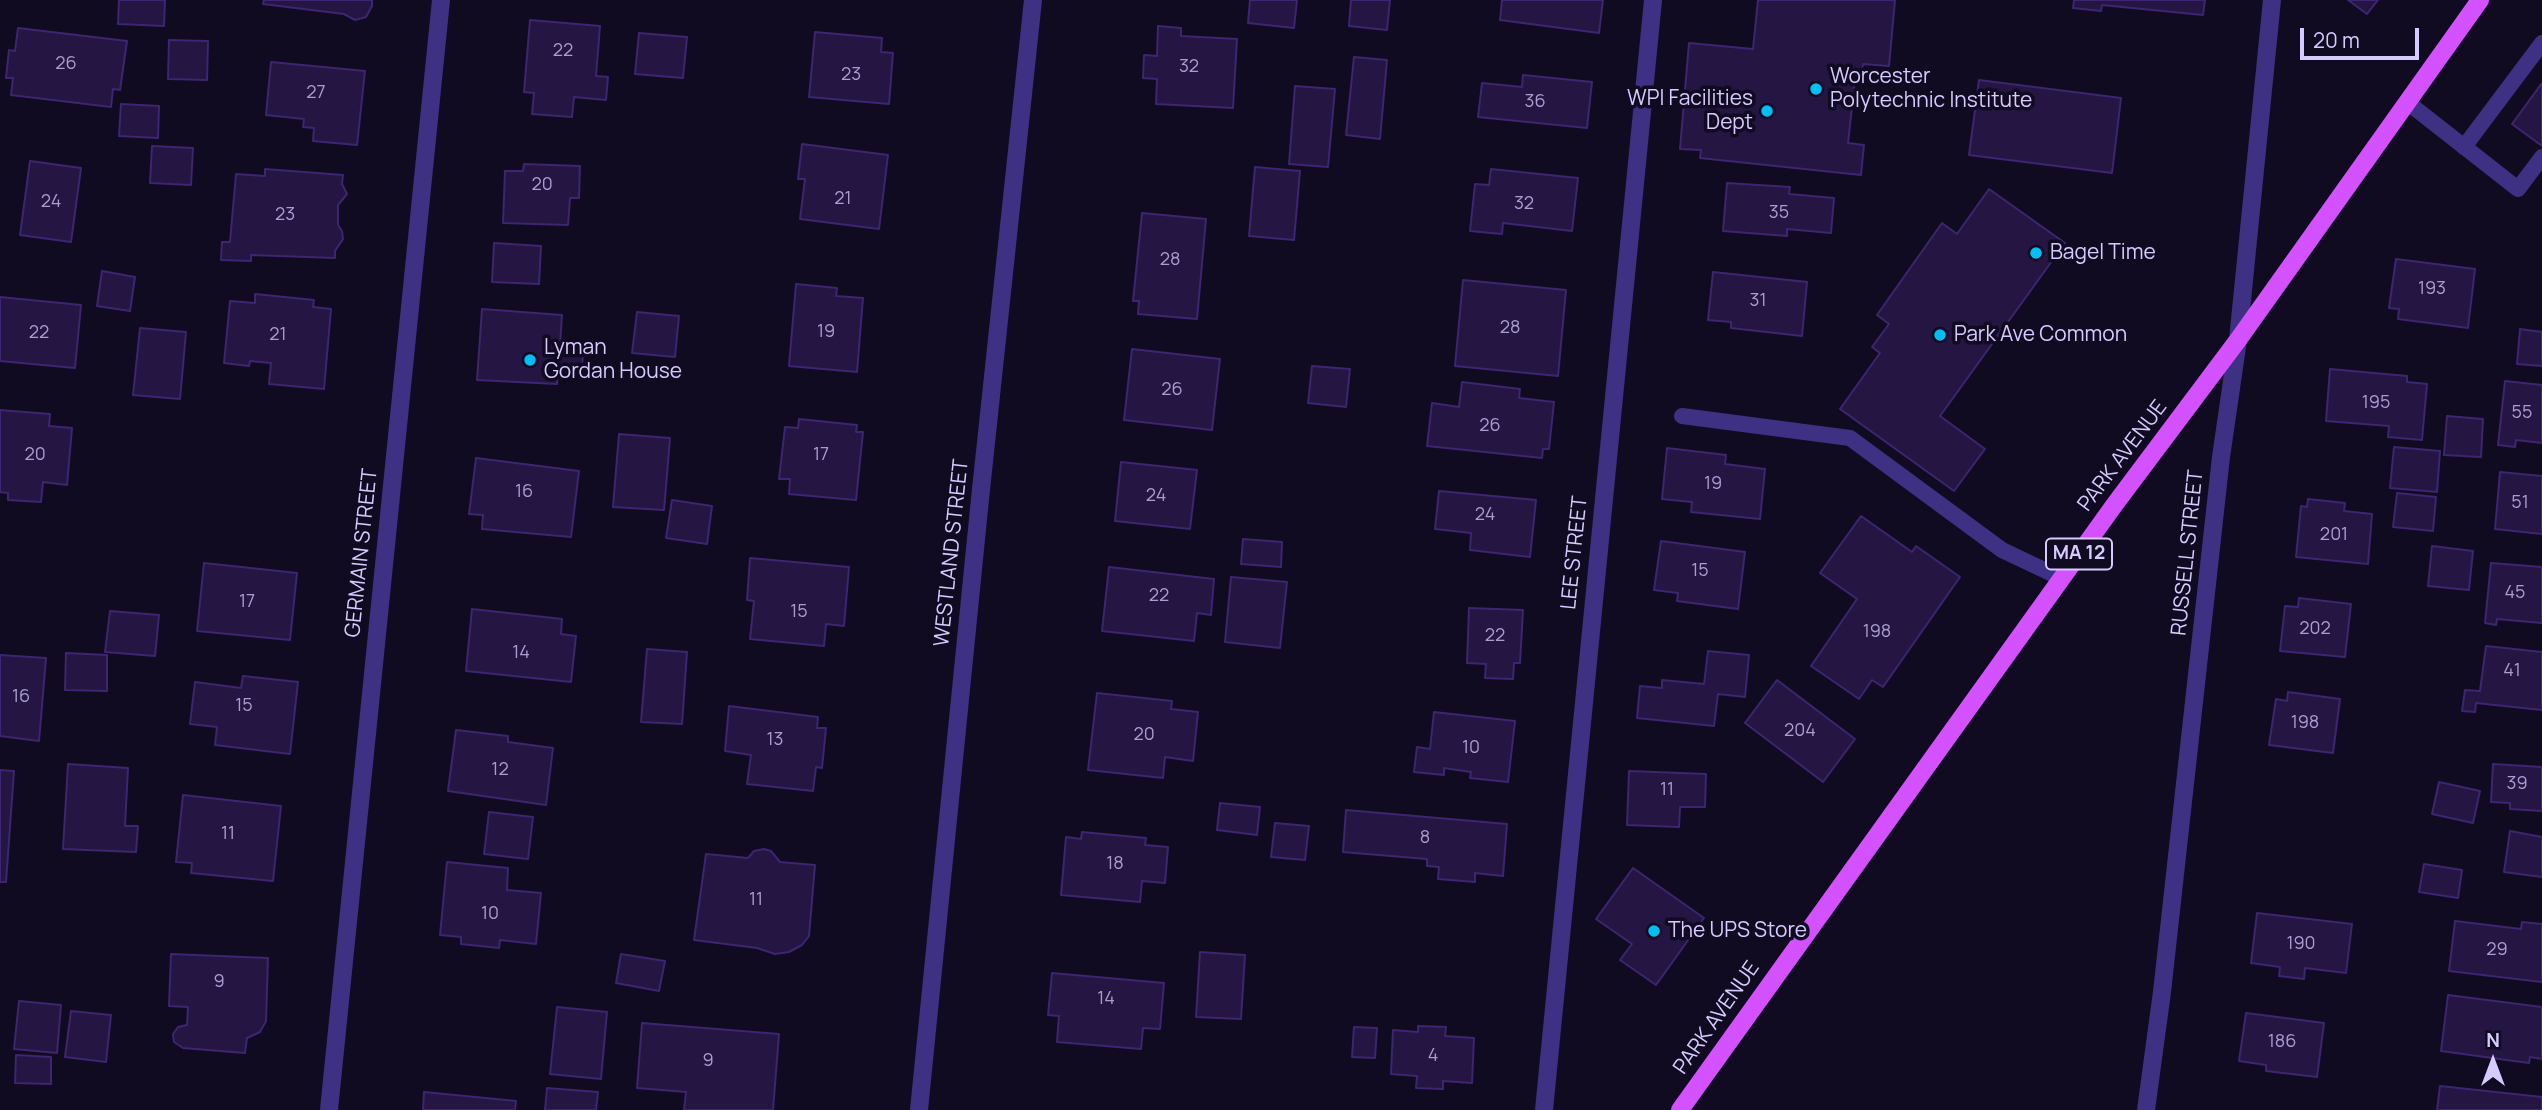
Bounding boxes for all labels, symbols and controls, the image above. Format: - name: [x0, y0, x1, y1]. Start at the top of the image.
- scale bar: [2304, 14, 2423, 58]
- text: 20 m: [2313, 26, 2360, 54]
- house number: 22: [553, 40, 573, 62]
- house number: 26: [55, 53, 77, 75]
- house number: 32: [1179, 56, 1199, 78]
- house number: 23: [841, 64, 861, 86]
- place label: Worcester Polytechnic Institute: [1830, 64, 2032, 114]
- marker: Worcester Polytechnic Institute: [1808, 81, 1824, 97]
- house number: 27: [306, 82, 326, 104]
- place label: WPI Facilities Dept: [1627, 86, 1753, 136]
- house number: 36: [1524, 91, 1546, 113]
- marker: WPI Facilities Dept: [1759, 103, 1775, 119]
- house number: 20: [531, 174, 553, 196]
- house number: 21: [834, 188, 852, 210]
- house number: 24: [41, 191, 61, 213]
- house number: 32: [1514, 193, 1534, 215]
- house number: 35: [1769, 202, 1789, 224]
- house number: 23: [275, 204, 295, 226]
- place label: Bagel Time: [2050, 240, 2156, 266]
- marker: Bagel Time: [2028, 245, 2044, 261]
- house number: 28: [1160, 249, 1180, 271]
- house number: 193: [2418, 278, 2446, 300]
- house number: 31: [1750, 290, 1766, 312]
- house number: 28: [1500, 317, 1520, 339]
- house number: 19: [817, 321, 835, 343]
- house number: 22: [29, 322, 49, 344]
- place label: Park Ave Common: [1954, 322, 2127, 348]
- house number: 21: [269, 324, 287, 346]
- marker: Park Ave Common: [1932, 327, 1948, 343]
- place label: Lyman Gordan House: [544, 335, 682, 385]
- marker: Lyman Gordan House: [522, 352, 538, 368]
- house number: 26: [1161, 379, 1183, 401]
- house number: 195: [2362, 392, 2390, 414]
- street label: PARK AVENUE: [2073, 396, 2173, 516]
- house number: 55: [2512, 402, 2532, 424]
- house number: 26: [1479, 415, 1501, 437]
- house number: 20: [24, 444, 46, 466]
- house number: 17: [813, 444, 829, 466]
- street label: WESTLAND STREET: [930, 458, 974, 648]
- street label: GERMAIN STREET: [341, 467, 383, 639]
- street label: RUSSELL STREET: [2167, 469, 2209, 637]
- house number: 19: [1704, 473, 1722, 495]
- house number: 16: [515, 481, 533, 503]
- house number: 24: [1146, 485, 1166, 507]
- house number: 51: [2511, 492, 2529, 514]
- street label: LEE STREET: [1557, 495, 1593, 611]
- house number: 24: [1475, 504, 1495, 526]
- house number: 201: [2320, 524, 2348, 546]
- road number: MA 12: [2046, 538, 2112, 569]
- house number: 15: [1691, 560, 1709, 582]
- house number: 45: [2504, 582, 2526, 604]
- house number: 22: [1149, 585, 1169, 607]
- house number: 17: [239, 591, 255, 613]
- house number: 15: [790, 601, 808, 623]
- house number: 202: [2299, 618, 2331, 640]
- house number: 198: [1863, 621, 1891, 643]
- house number: 22: [1485, 625, 1505, 647]
- house number: 14: [512, 642, 530, 664]
- house number: 41: [2503, 660, 2521, 682]
- house number: 16: [12, 686, 30, 708]
- house number: 15: [235, 695, 253, 717]
- house number: 198: [2291, 712, 2319, 734]
- house number: 204: [1784, 720, 1816, 742]
- house number: 20: [1133, 724, 1155, 746]
- house number: 13: [767, 729, 783, 751]
- house number: 10: [1462, 737, 1480, 759]
- house number: 12: [491, 759, 509, 781]
- house number: 39: [2506, 773, 2528, 795]
- house number: 11: [1660, 779, 1674, 801]
- house number: 11: [221, 823, 235, 845]
- house number: 8: [1420, 827, 1430, 849]
- house number: 18: [1106, 853, 1124, 875]
- house number: 11: [749, 889, 763, 911]
- house number: 10: [481, 903, 499, 925]
- place label: The UPS Store: [1668, 918, 1807, 944]
- marker: The UPS Store: [1646, 923, 1662, 939]
- house number: 190: [2286, 933, 2316, 955]
- house number: 29: [2486, 939, 2508, 961]
- street label: PARK AVENUE: [1669, 957, 1765, 1079]
- house number: 9: [213, 971, 225, 993]
- house number: 14: [1097, 988, 1115, 1010]
- north arrow: [2458, 1026, 2528, 1096]
- text: N: [2486, 1027, 2500, 1053]
- house number: 186: [2268, 1031, 2296, 1053]
- house number: 4: [1428, 1045, 1438, 1067]
- house number: 9: [702, 1050, 714, 1072]

